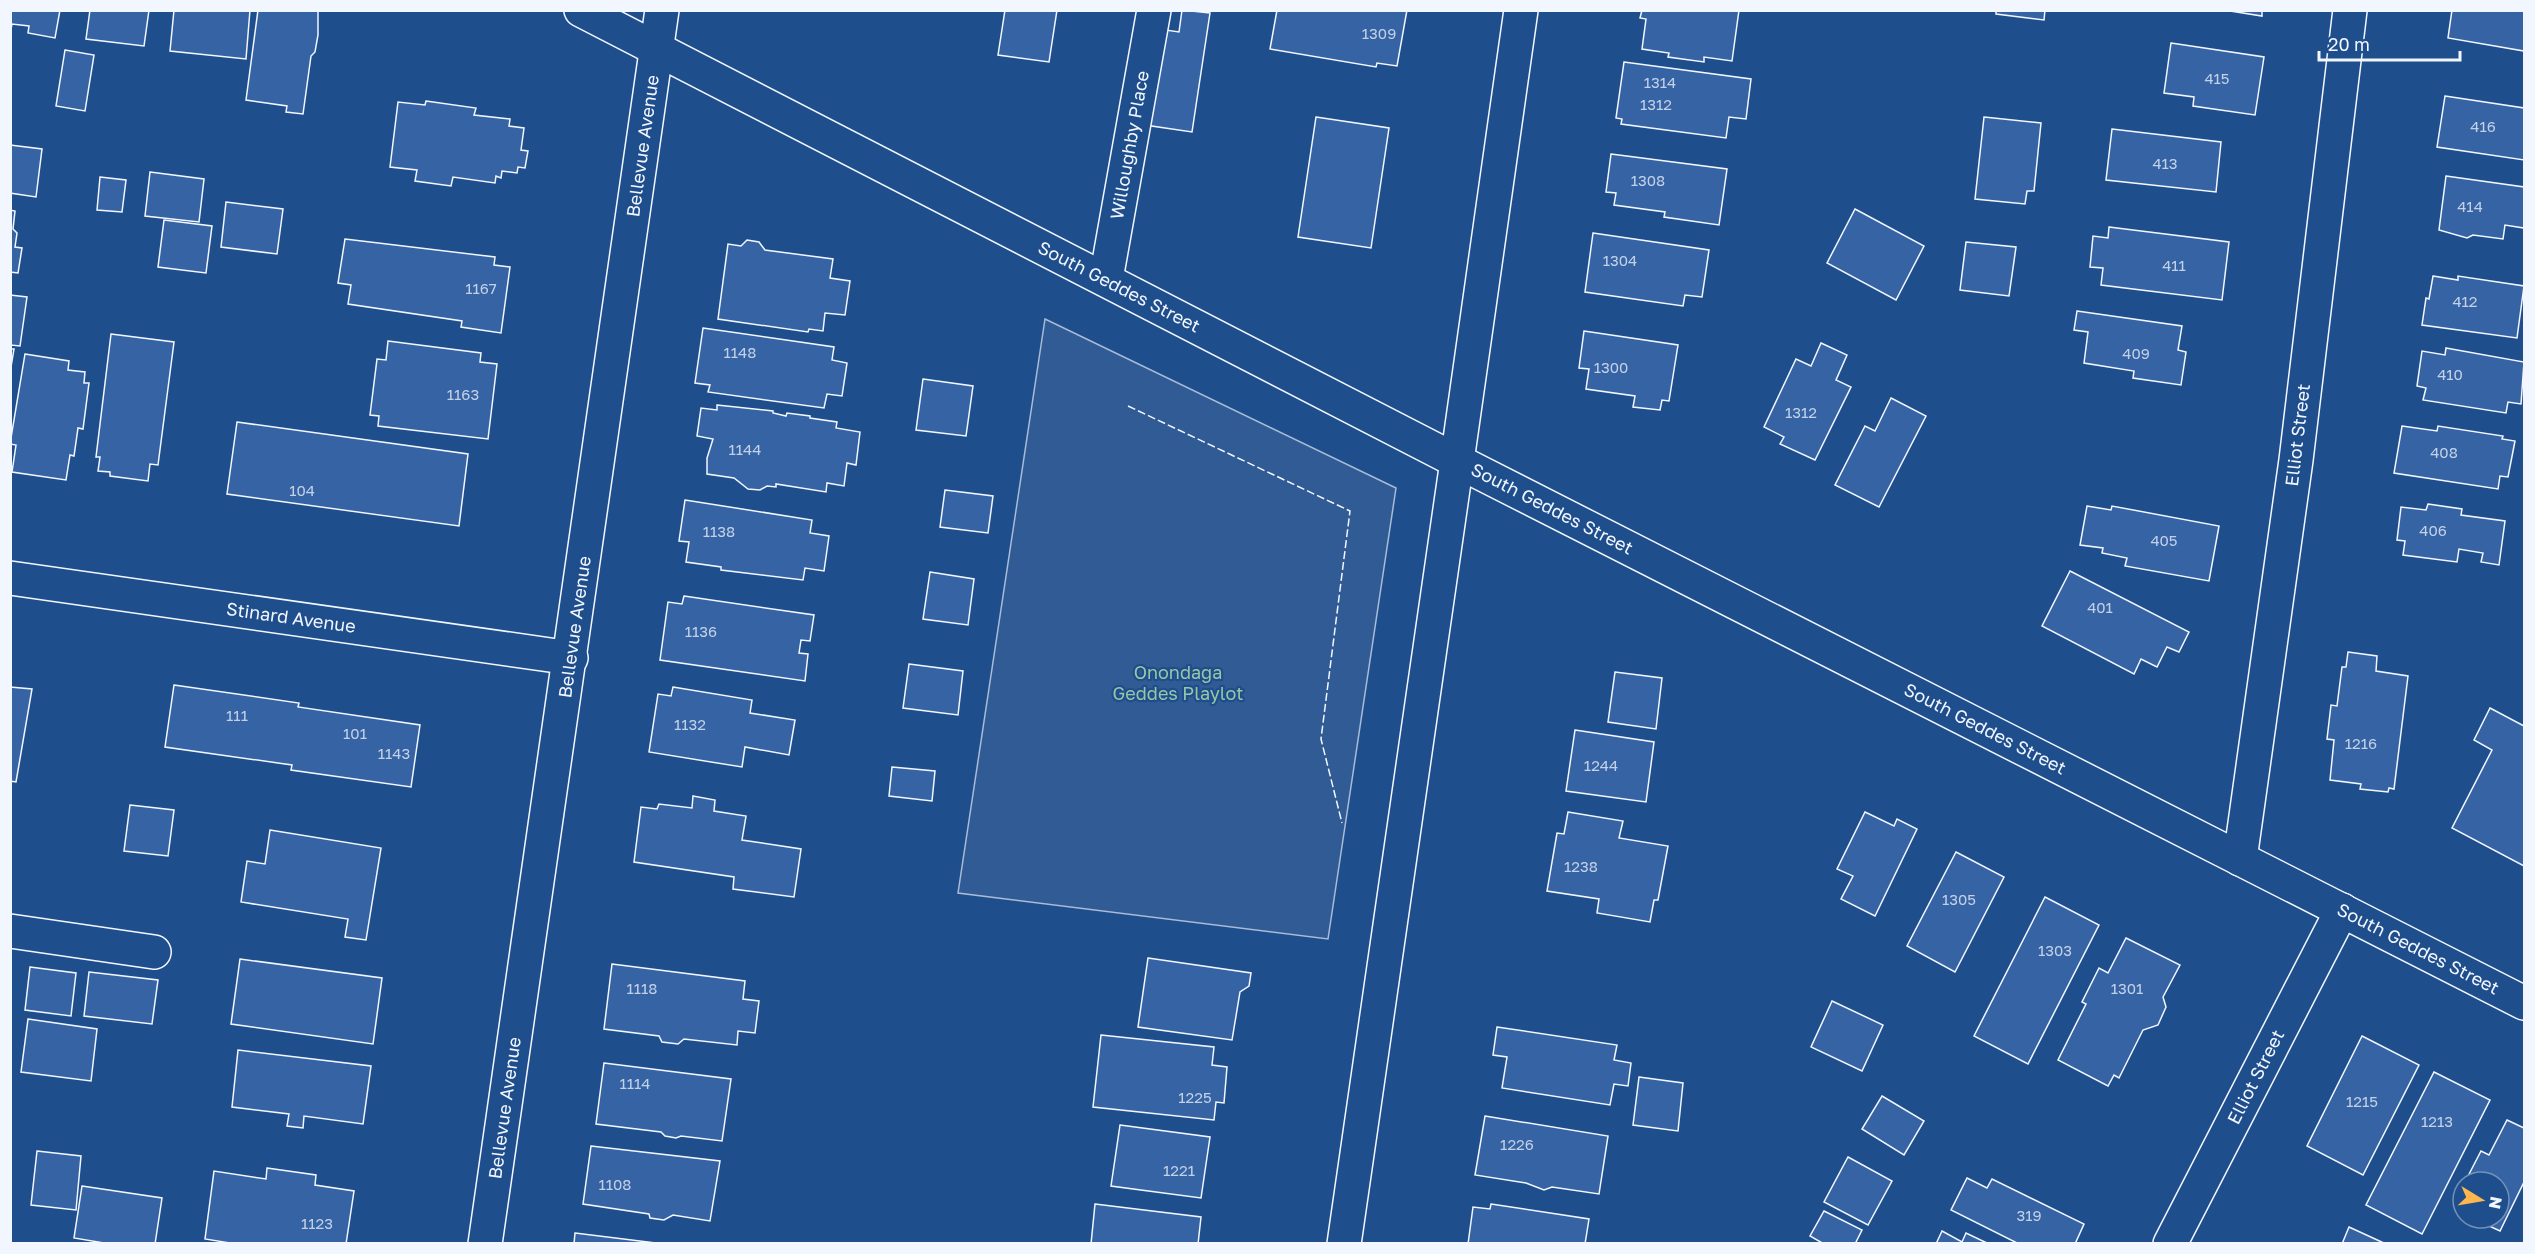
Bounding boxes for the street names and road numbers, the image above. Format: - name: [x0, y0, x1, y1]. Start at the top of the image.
- street label: Willoughby Place: [1105, 69, 1153, 221]
- street label: Bellevue Avenue: [621, 73, 663, 218]
- street label: South Geddes Street: [1035, 236, 1204, 337]
- street label: Elliot Street: [2280, 382, 2314, 487]
- street label: South Geddes Street: [1468, 458, 1637, 559]
- street label: Bellevue Avenue: [553, 554, 595, 699]
- street label: Stinard Avenue: [225, 597, 357, 637]
- street label: South Geddes Street: [1901, 678, 2070, 779]
- street label: South Geddes Street: [2334, 898, 2503, 999]
- street label: Elliot Street: [2222, 1026, 2288, 1127]
- street label: Bellevue Avenue: [483, 1035, 525, 1180]

